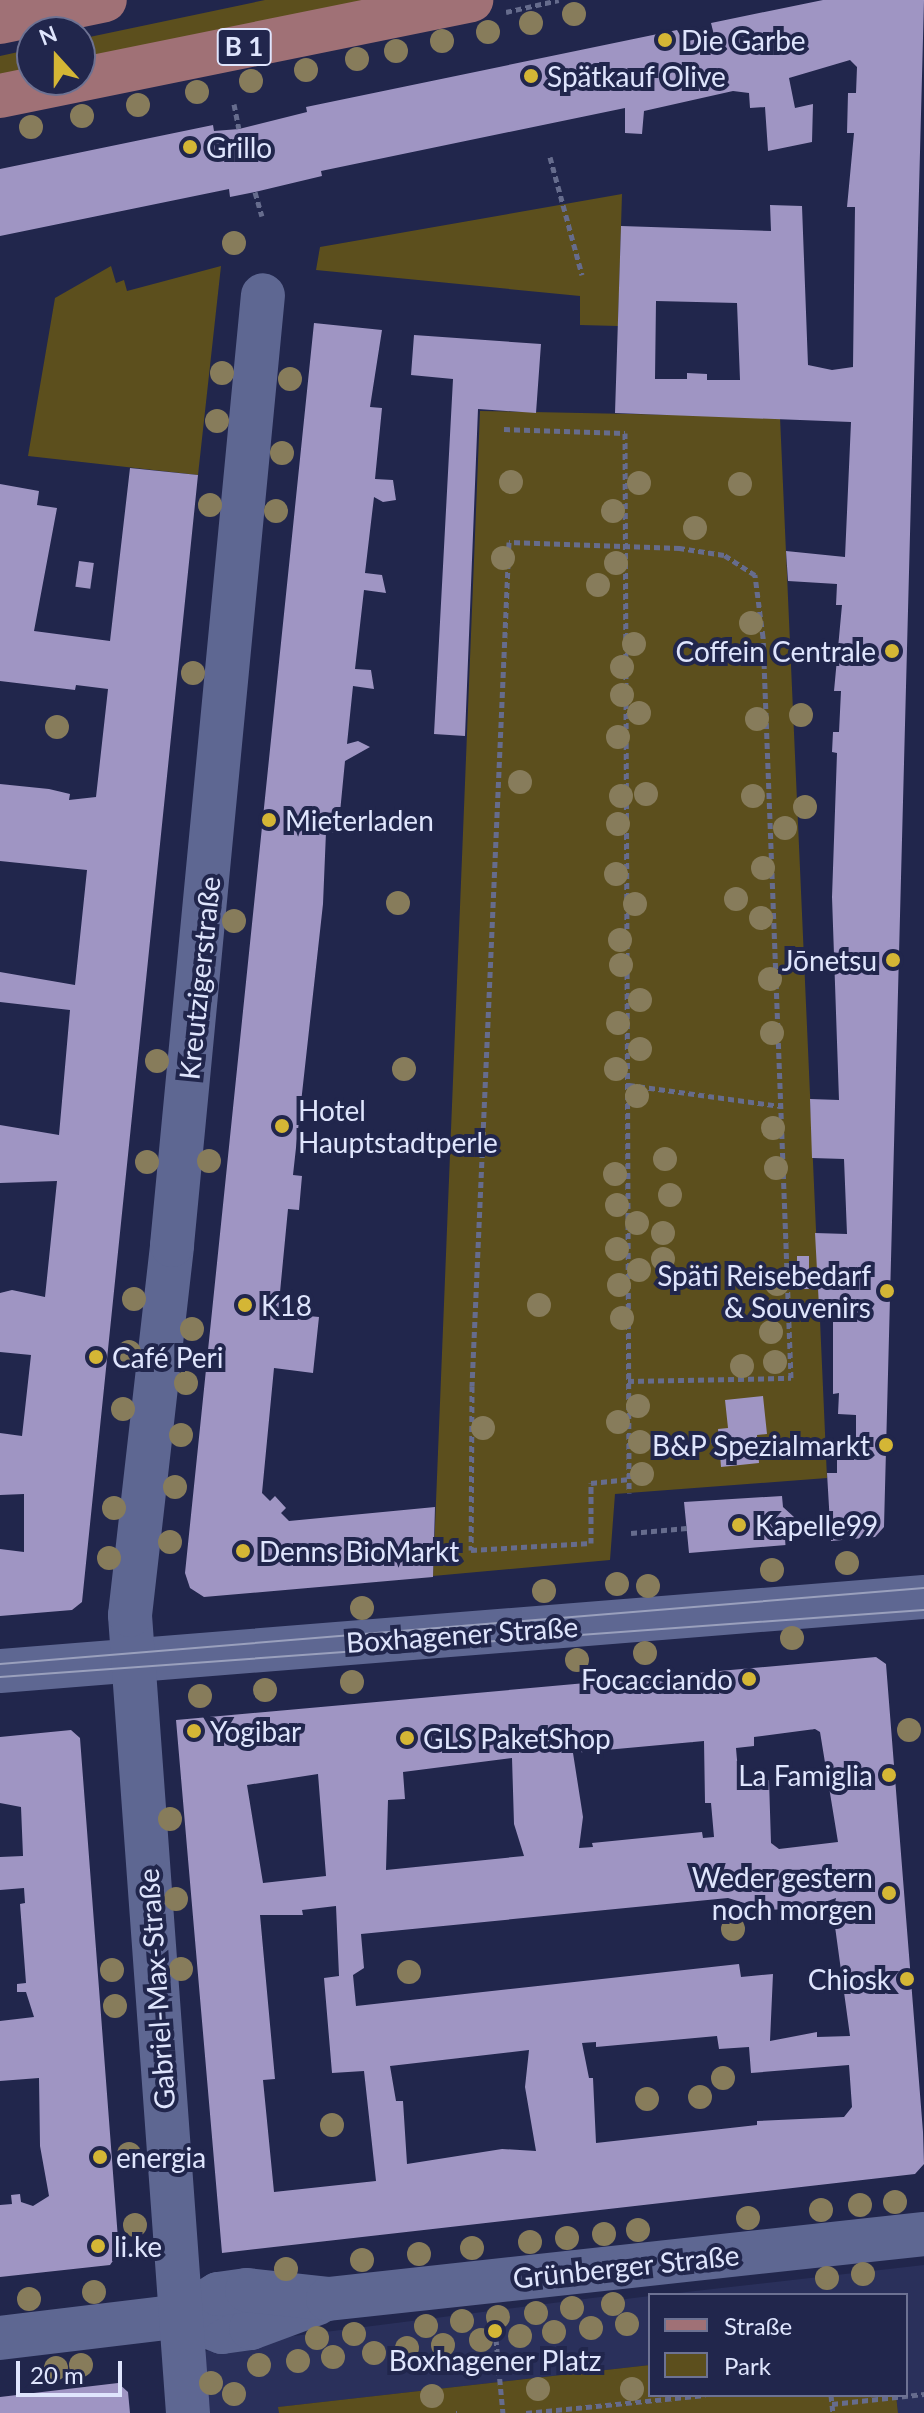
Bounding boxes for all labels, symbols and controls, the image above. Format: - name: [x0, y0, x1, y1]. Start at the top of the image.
- north arrow: [16, 16, 96, 96]
- text: N: [35, 19, 61, 51]
- place label: Die Garbe: [681, 23, 806, 57]
- road number: B 1: [216, 25, 272, 69]
- marker: Die Garbe: [656, 31, 674, 49]
- place label: Spätkauf Olive: [547, 59, 726, 93]
- marker: Spätkauf Olive: [522, 67, 540, 85]
- place label: Grillo: [206, 130, 272, 164]
- marker: Grillo: [181, 138, 199, 156]
- place label: Coffein Centrale: [676, 634, 876, 668]
- marker: Coffein Centrale: [883, 642, 901, 660]
- place label: Mieterladen: [285, 803, 434, 837]
- marker: Mieterladen: [260, 811, 278, 829]
- street label: Kreutzigerstraße: [172, 875, 226, 1081]
- place label: Jōnetsu: [782, 943, 877, 977]
- marker: Jōnetsu: [884, 951, 902, 969]
- place label: Hotel Hauptstadtperle: [298, 1093, 498, 1159]
- marker: Hotel Hauptstadtperle: [273, 1117, 291, 1135]
- place label: Späti Reisebedarf & Souvenirs: [657, 1258, 871, 1324]
- marker: Späti Reisebedarf & Souvenirs: [878, 1282, 896, 1300]
- place label: K18: [261, 1288, 312, 1322]
- marker: K18: [236, 1296, 254, 1314]
- place label: Café Peri: [112, 1340, 223, 1374]
- marker: Café Peri: [87, 1348, 105, 1366]
- place label: B&P Spezialmarkt: [651, 1428, 870, 1462]
- marker: B&P Spezialmarkt: [877, 1436, 895, 1454]
- place label: Kapelle99: [755, 1508, 878, 1542]
- marker: Kapelle99: [730, 1516, 748, 1534]
- place label: Denns BioMarkt: [259, 1534, 459, 1568]
- marker: Denns BioMarkt: [234, 1542, 252, 1560]
- street label: Boxhagener Straße: [345, 1609, 579, 1659]
- place label: Focacciando: [581, 1662, 733, 1696]
- marker: Focacciando: [740, 1670, 758, 1688]
- place label: Yogibar: [210, 1714, 301, 1748]
- place label: GLS PaketShop: [423, 1721, 611, 1755]
- marker: Yogibar: [185, 1722, 203, 1740]
- marker: GLS PaketShop: [398, 1729, 416, 1747]
- place label: La Famiglia: [738, 1758, 873, 1792]
- marker: La Famiglia: [880, 1766, 898, 1784]
- place label: Weder gestern noch morgen: [691, 1860, 873, 1926]
- street label: Gabriel-Max-Straße: [131, 1867, 181, 2111]
- marker: Weder gestern noch morgen: [880, 1884, 898, 1902]
- place label: Chiosk: [808, 1962, 891, 1996]
- marker: Chiosk: [898, 1970, 916, 1988]
- place label: energia: [116, 2140, 206, 2174]
- marker: energia: [91, 2148, 109, 2166]
- place label: li.ke: [114, 2229, 162, 2263]
- marker: li.ke: [89, 2237, 107, 2255]
- street label: Grünberger Straße: [511, 2237, 741, 2295]
- legend: [648, 2293, 908, 2397]
- text: Straße: [724, 2311, 792, 2340]
- marker: Boxhagener Platz: [486, 2322, 504, 2340]
- place label: Boxhagener Platz: [388, 2343, 602, 2377]
- scale bar: [20, 2345, 126, 2395]
- text: Park: [724, 2351, 771, 2380]
- text: 20 m: [30, 2360, 84, 2389]

